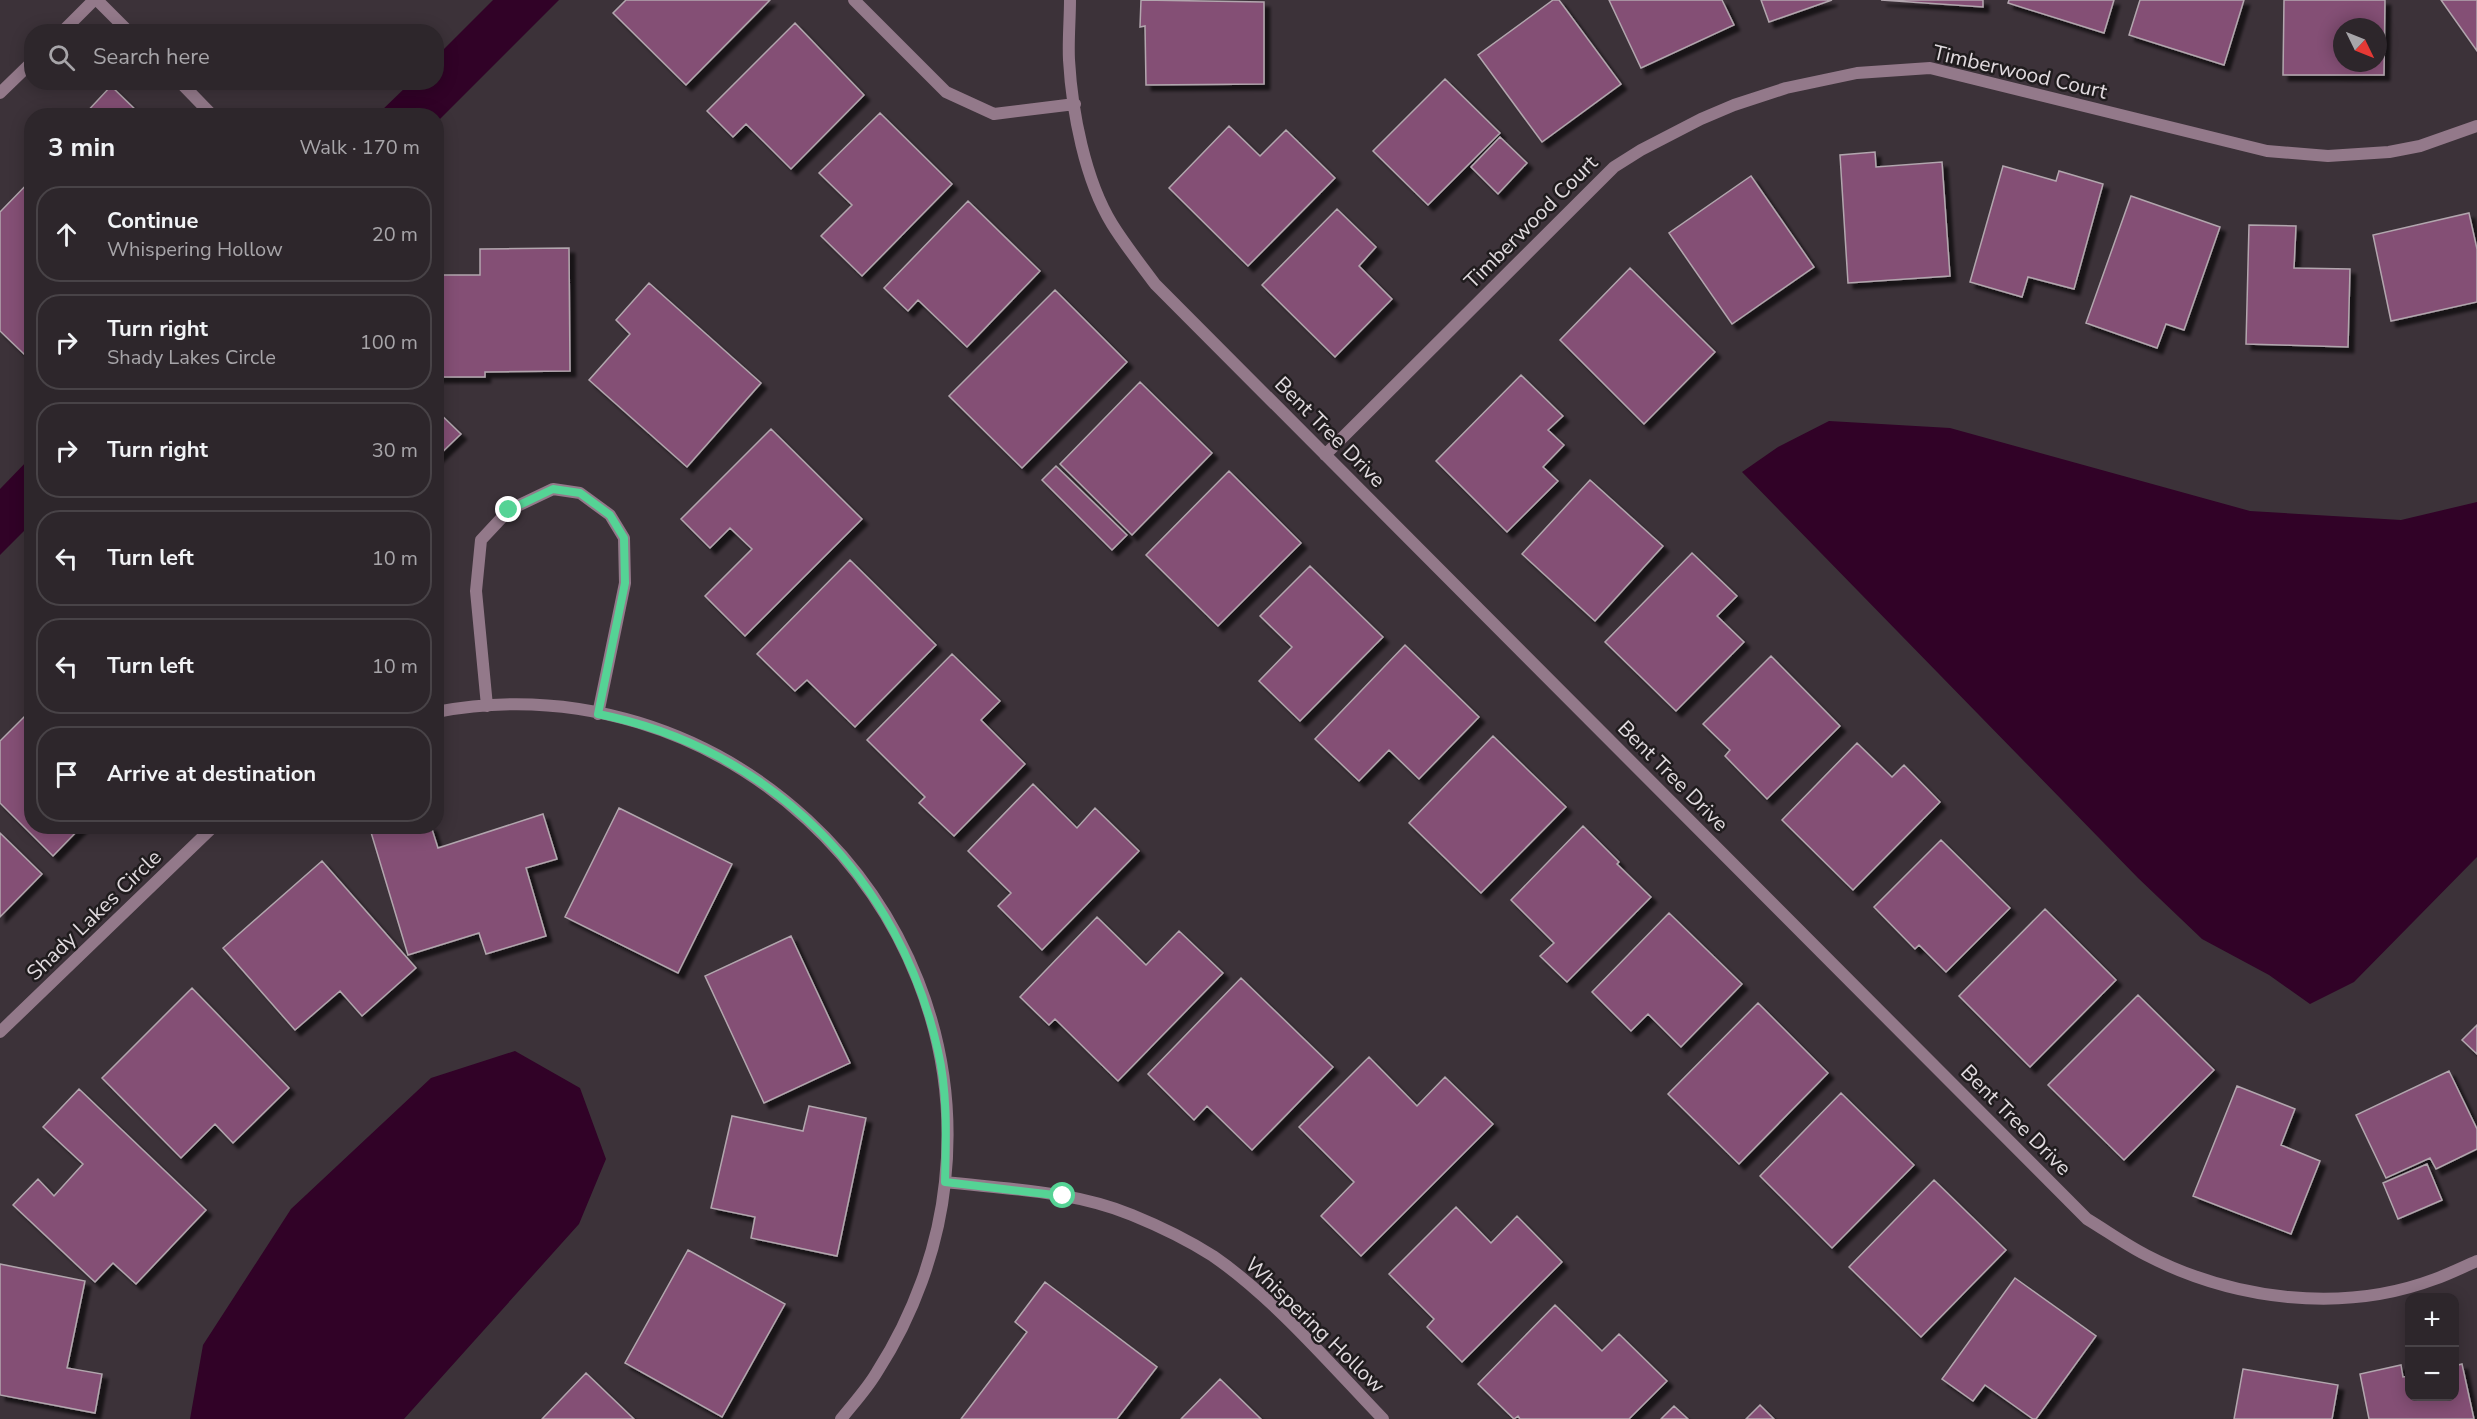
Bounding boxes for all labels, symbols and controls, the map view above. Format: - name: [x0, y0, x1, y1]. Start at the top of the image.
- north arrow: [2333, 18, 2387, 72]
- search box: [24, 24, 444, 90]
- street label: Timberwood Court: [1930, 38, 2110, 106]
- icon: search: [45, 41, 78, 74]
- text: Search here: [93, 42, 210, 72]
- text: 3 min: [48, 130, 115, 165]
- text: Walk · 170 m: [300, 134, 420, 161]
- street label: Timberwood Court: [1458, 149, 1604, 295]
- text: Continue: [107, 206, 198, 236]
- icon: ahead: [50, 218, 83, 251]
- text: 20 m: [372, 221, 418, 248]
- text: Whispering Hollow: [107, 236, 283, 263]
- text: Turn right: [107, 314, 208, 344]
- icon: right: [50, 326, 83, 359]
- text: 100 m: [360, 329, 418, 356]
- text: Shady Lakes Circle: [107, 344, 276, 371]
- street label: Bent Tree Drive: [1268, 370, 1392, 494]
- icon: right: [50, 434, 83, 467]
- text: Turn right: [107, 435, 208, 465]
- text: 30 m: [372, 437, 418, 464]
- route end: [495, 496, 521, 522]
- icon: left: [50, 542, 83, 575]
- text: Turn left: [107, 543, 194, 573]
- text: 10 m: [372, 545, 418, 572]
- icon: left: [50, 650, 83, 683]
- text: Turn left: [107, 651, 194, 681]
- text: 10 m: [372, 653, 418, 680]
- street label: Bent Tree Drive: [1611, 714, 1735, 838]
- icon: arrive: [50, 758, 83, 791]
- text: Arrive at destination: [107, 759, 316, 789]
- street label: Shady Lakes Circle: [21, 843, 167, 987]
- street label: Bent Tree Drive: [1954, 1058, 2078, 1182]
- route start: [1049, 1182, 1075, 1208]
- street label: Whispering Hollow: [1239, 1251, 1391, 1399]
- map controls: [2405, 1293, 2459, 1401]
- button: +: [2405, 1293, 2459, 1347]
- button: −: [2405, 1347, 2459, 1401]

